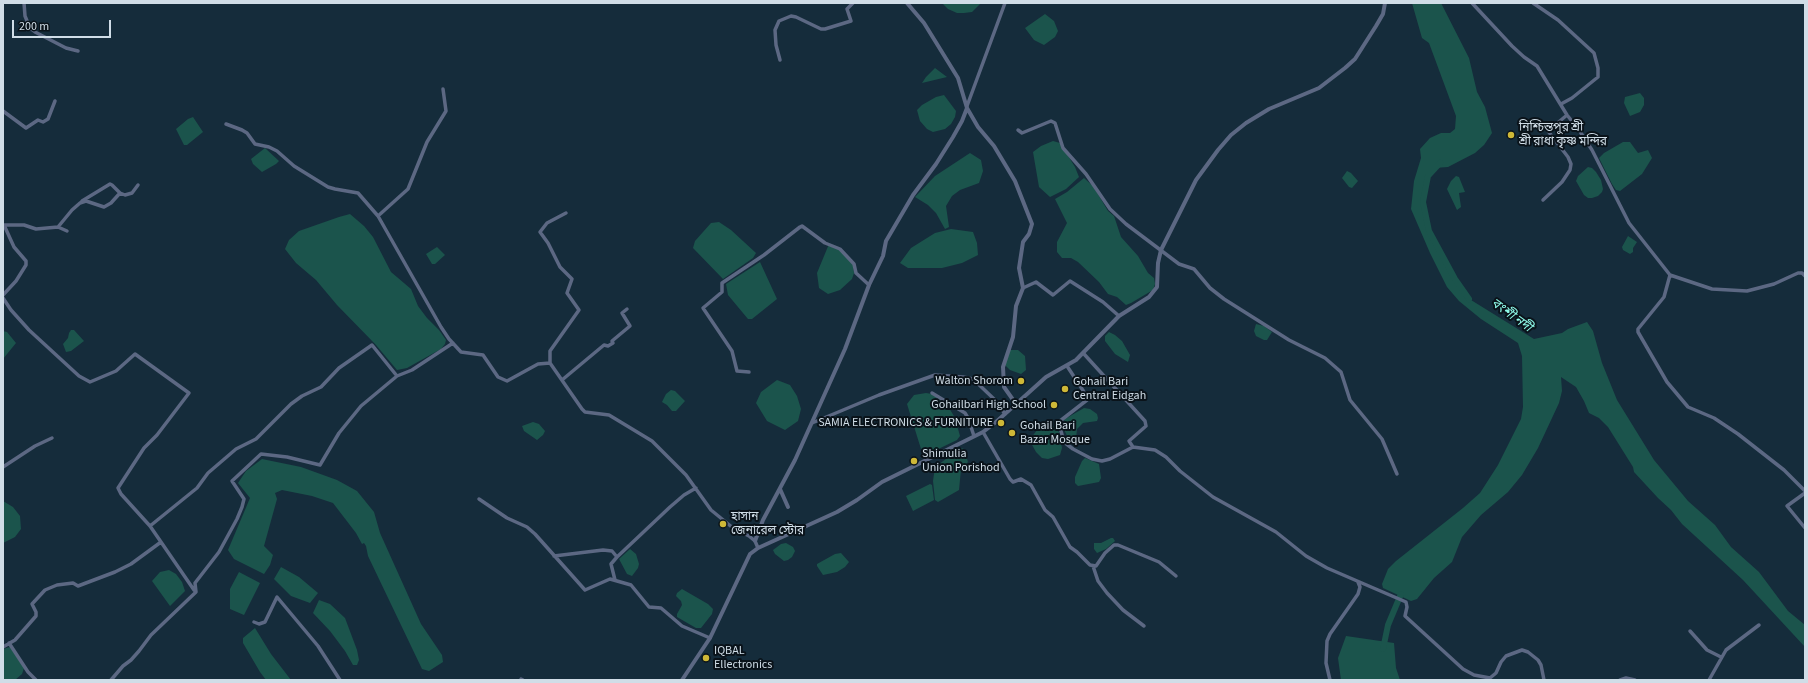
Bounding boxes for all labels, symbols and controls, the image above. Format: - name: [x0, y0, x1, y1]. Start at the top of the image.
- scale bar: [14, 12, 113, 38]
- text: 200 m: [19, 18, 49, 35]
- place label: নিশ্চিন্তপুর শ্রী শ্রী রাধা কৃষ্ণ মন্দির: [1519, 121, 1607, 149]
- marker: নিশ্চিন্তপুর শ্রী শ্রী রাধা কৃষ্ণ মন্দির: [1506, 130, 1516, 140]
- water label: বংশী নদী: [1487, 296, 1535, 336]
- place label: Walton Shorom: [935, 374, 1013, 388]
- place label: Gohail Bari Central Eidgah: [1073, 375, 1146, 403]
- marker: Walton Shorom: [1016, 376, 1026, 386]
- marker: Gohail Bari Central Eidgah: [1060, 384, 1070, 394]
- place label: Gohailbari High School: [931, 398, 1046, 412]
- marker: Gohailbari High School: [1049, 400, 1059, 410]
- place label: SAMIA ELECTRONICS & FURNITURE: [818, 416, 993, 430]
- marker: SAMIA ELECTRONICS & FURNITURE: [996, 418, 1006, 428]
- place label: Gohail Bari Bazar Mosque: [1020, 419, 1090, 447]
- marker: Gohail Bari Bazar Mosque: [1007, 428, 1017, 438]
- place label: Shimulia Union Porishod: [922, 447, 1000, 475]
- marker: Shimulia Union Porishod: [909, 456, 919, 466]
- place label: হাসান জেনারেল স্টোর: [731, 510, 804, 538]
- marker: হাসান জেনারেল স্টোর: [718, 519, 728, 529]
- place label: IQBAL Ellectronics: [714, 644, 772, 672]
- marker: IQBAL Ellectronics: [701, 653, 711, 663]

